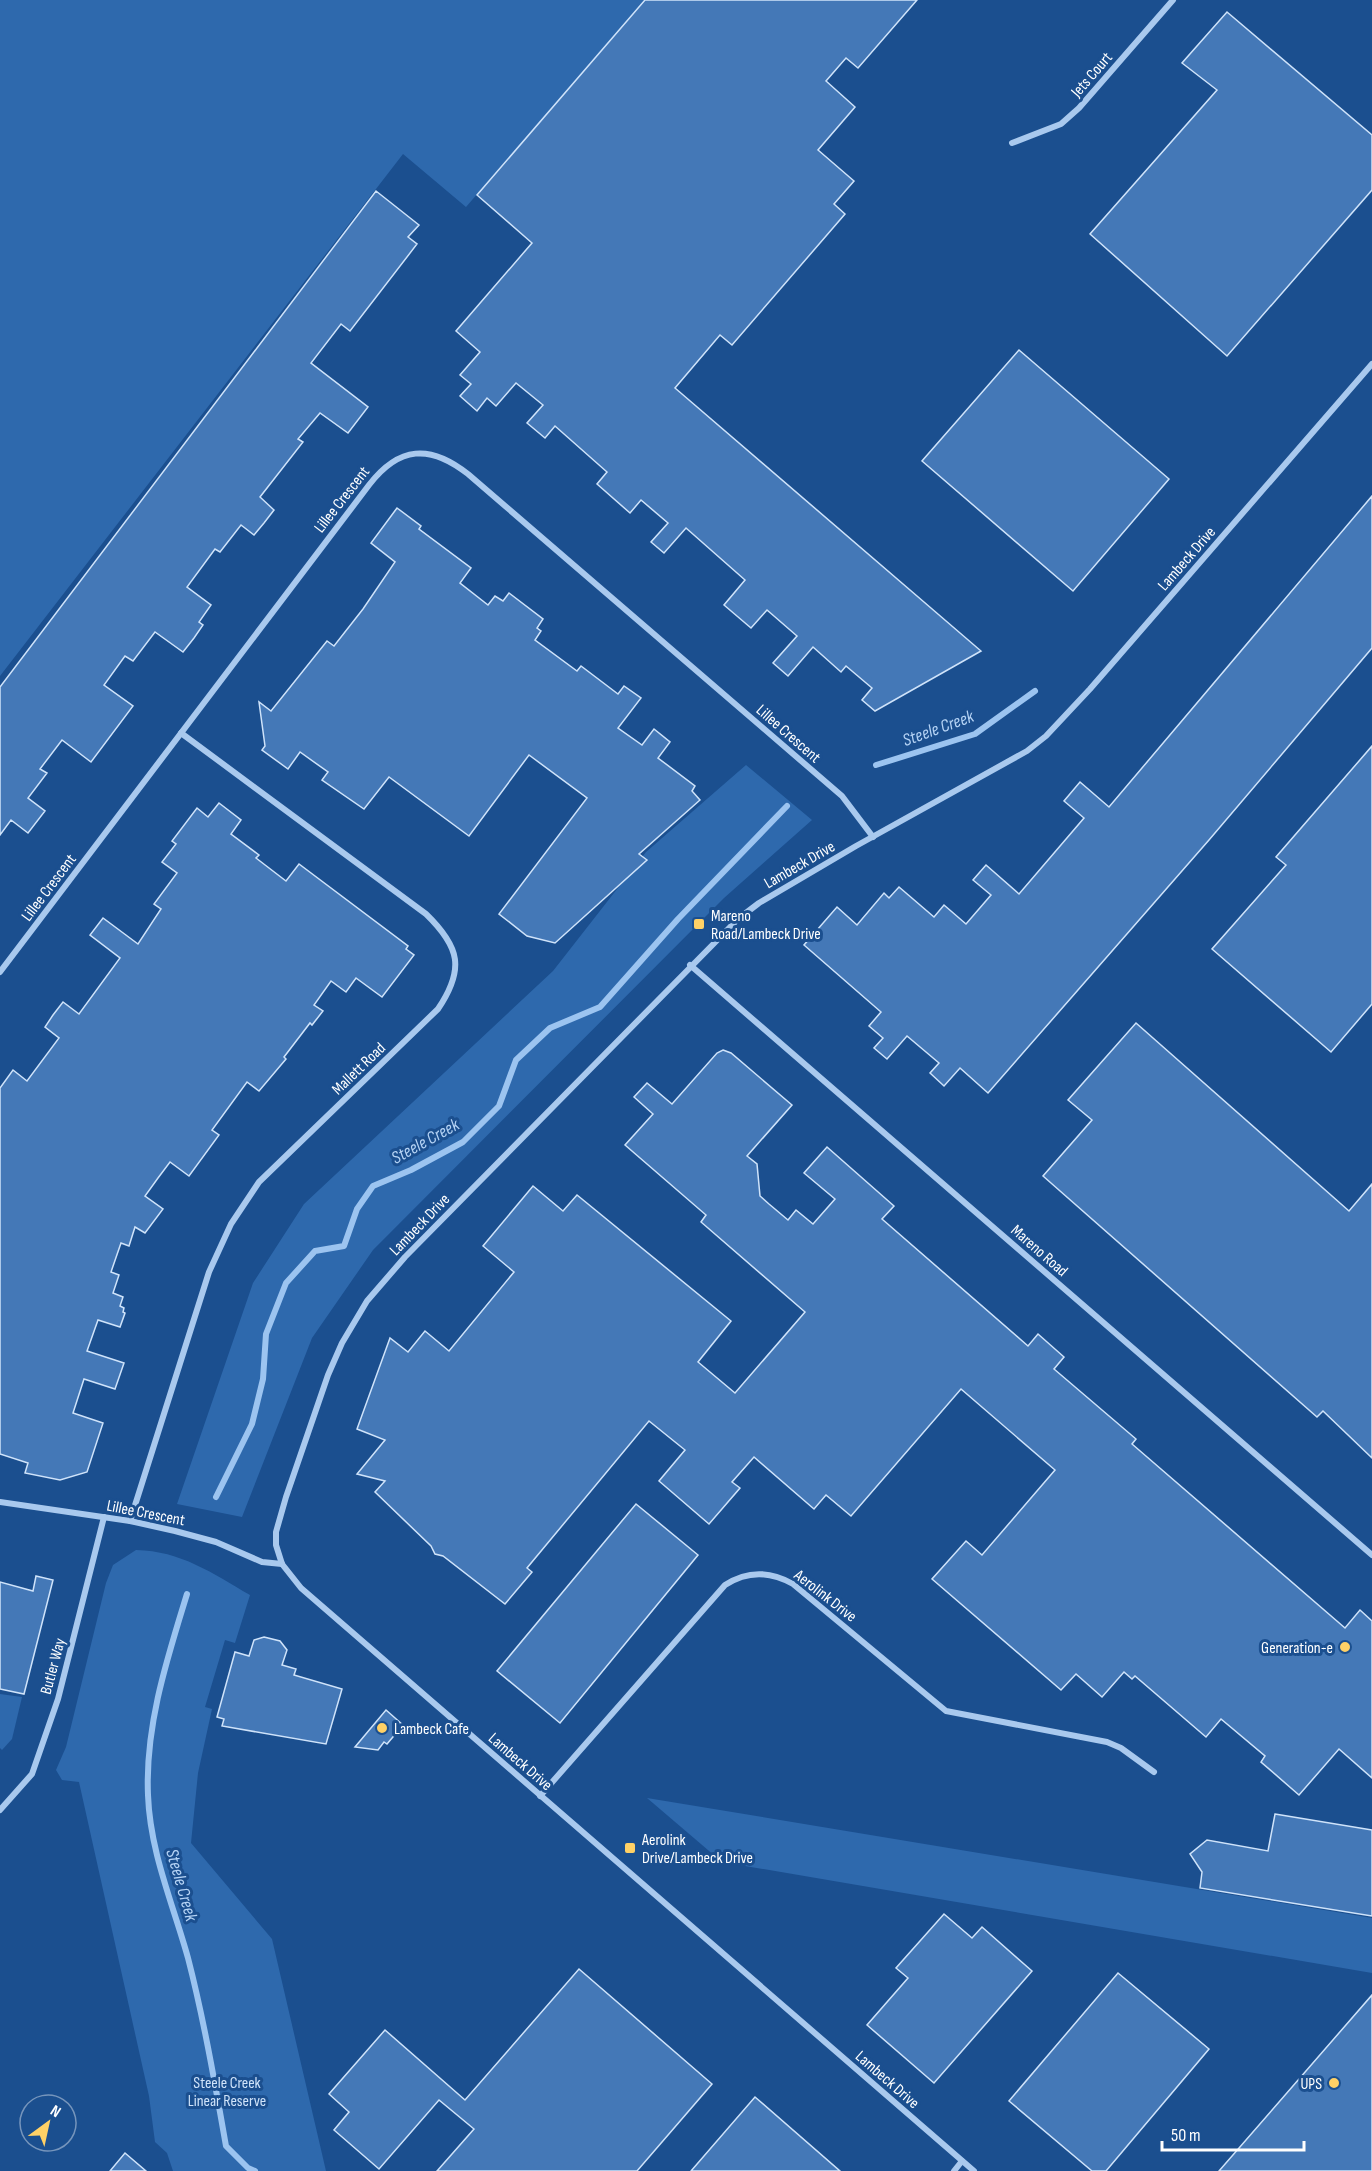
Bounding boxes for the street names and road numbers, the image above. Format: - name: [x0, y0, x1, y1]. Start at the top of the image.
- street label: Jets Court: [1067, 49, 1117, 102]
- street label: Lillee Crescent: [310, 463, 374, 537]
- street label: Lambeck Drive: [1154, 523, 1220, 595]
- street label: Lillee Crescent: [752, 701, 824, 767]
- street label: Lambeck Drive: [761, 837, 838, 893]
- street label: Lillee Crescent: [18, 851, 81, 925]
- street label: Mallett Road: [328, 1039, 390, 1099]
- street label: Lambeck Drive: [386, 1190, 454, 1260]
- street label: Mareno Road: [1007, 1221, 1071, 1281]
- street label: Lillee Crescent: [105, 1497, 186, 1530]
- street label: Aerolink Drive: [789, 1565, 860, 1627]
- street label: Butler Way: [37, 1636, 70, 1697]
- street label: Lambeck Drive: [484, 1729, 556, 1795]
- street label: Lambeck Drive: [851, 2047, 923, 2113]

